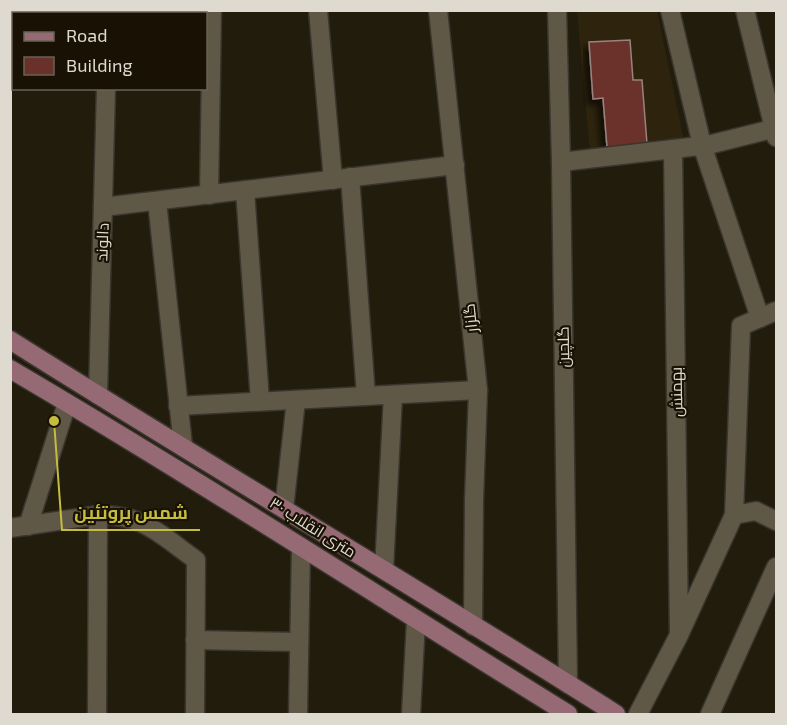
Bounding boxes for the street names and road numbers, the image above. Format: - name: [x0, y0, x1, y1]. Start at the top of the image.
- street label: دالوند: [91, 222, 113, 262]
- street label: گلزار: [459, 303, 482, 334]
- street label: گلچین: [553, 326, 575, 368]
- street label: بهمنش: [666, 367, 687, 417]
- street label: ۳۰ متری انقلاب: [266, 492, 360, 562]

